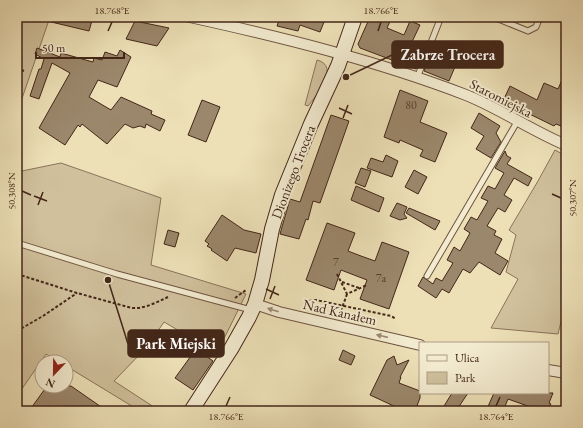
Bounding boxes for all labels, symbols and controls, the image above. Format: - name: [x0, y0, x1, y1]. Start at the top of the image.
- text: 18.768°E: [95, 4, 130, 17]
- text: 18.766°E: [364, 4, 399, 17]
- scale bar: [36, 34, 124, 60]
- text: 50 m: [42, 40, 66, 56]
- callout: Zabrze Trocera: [392, 41, 503, 68]
- text: Zabrze Trocera: [401, 45, 496, 64]
- street label: Staromiejska: [467, 75, 536, 122]
- house number: 80: [405, 97, 417, 113]
- street label: Dionizego Trocera: [267, 122, 319, 221]
- text: 50.308°N: [5, 172, 18, 210]
- text: 50.307°N: [566, 179, 579, 217]
- house number: 7: [333, 254, 339, 270]
- house number: 7a: [376, 270, 386, 286]
- street label: Nad Kanałem: [301, 295, 379, 329]
- one-way arrow: [266, 307, 278, 313]
- callout: Park Miejski: [128, 330, 224, 357]
- one-way arrow: [376, 333, 388, 339]
- text: Park Miejski: [136, 334, 216, 353]
- legend: [419, 342, 549, 394]
- text: Ulica: [455, 350, 479, 366]
- north arrow: [34, 354, 74, 394]
- text: Park: [455, 370, 476, 386]
- text: N: [43, 375, 57, 391]
- text: 18.766°E: [209, 410, 244, 423]
- text: 18.764°E: [479, 410, 514, 423]

